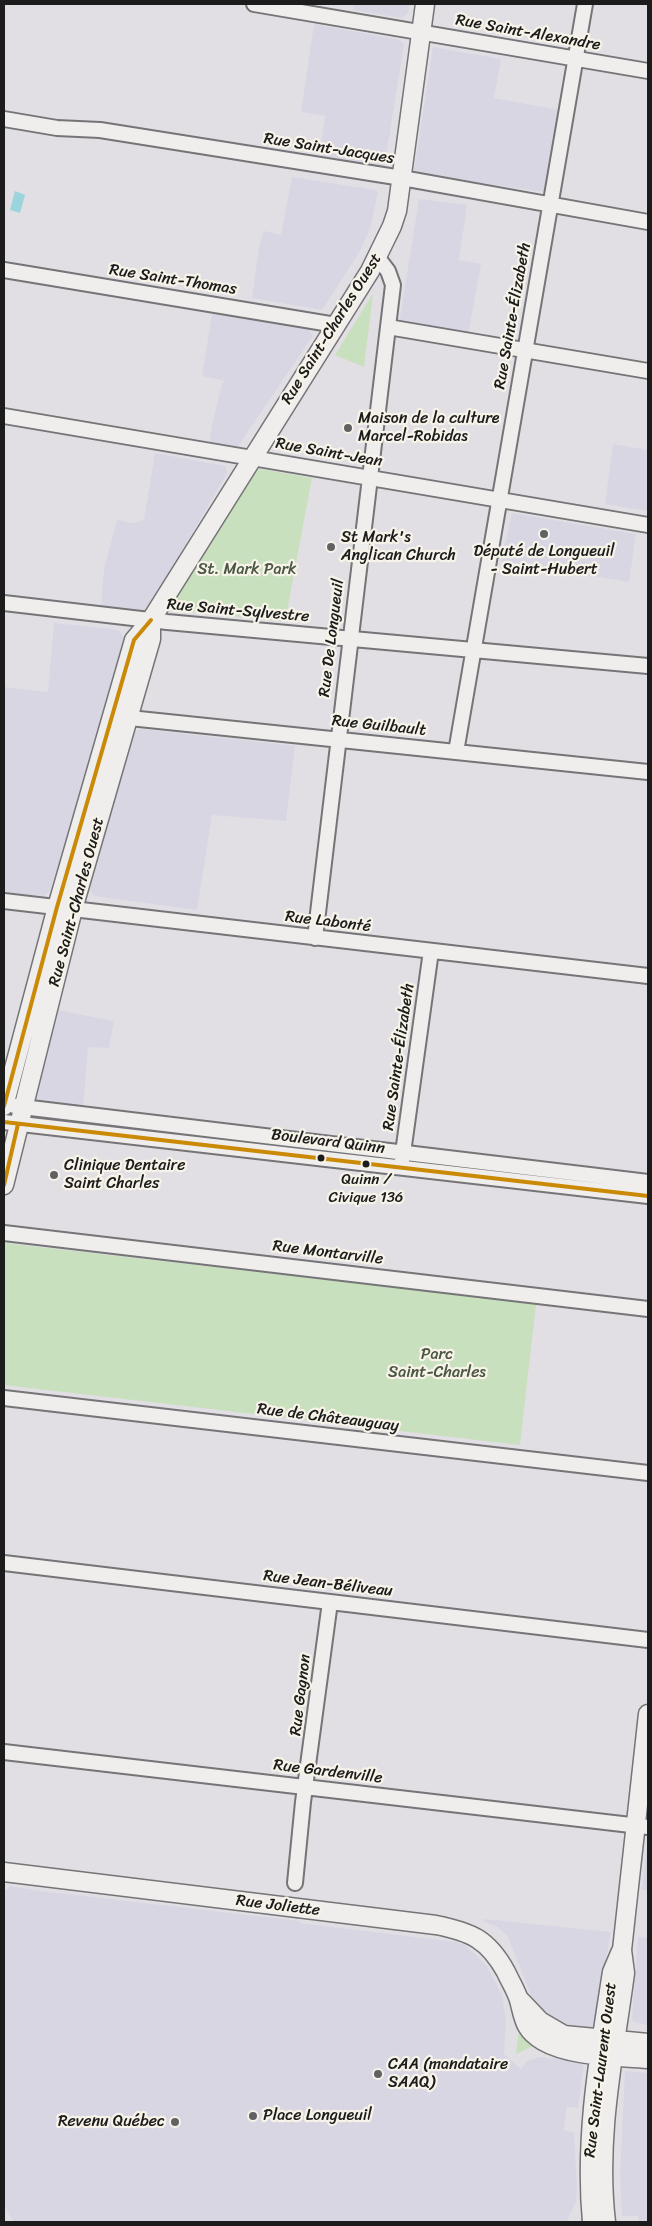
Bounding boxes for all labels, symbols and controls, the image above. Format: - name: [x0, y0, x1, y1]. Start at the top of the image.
- street label: Rue Saint-Alexandre: [454, 11, 602, 55]
- street label: Rue Saint-Jacques: [262, 129, 396, 169]
- street label: Rue Sainte-Élizabeth: [491, 241, 535, 391]
- street label: Rue Saint-Charles Ouest: [278, 250, 386, 408]
- street label: Rue Saint-Thomas: [108, 260, 238, 300]
- place label: Maison de la culture Marcel-Robidas: [358, 409, 500, 447]
- marker: Maison de la culture Marcel-Robidas: [342, 422, 354, 434]
- street label: Rue Saint-Jean: [274, 434, 384, 472]
- place label: St Mark's Anglican Church: [341, 528, 456, 566]
- marker: Député de Longueuil - Saint-Hubert: [538, 528, 550, 540]
- marker: St Mark's Anglican Church: [325, 541, 337, 553]
- place label: Député de Longueuil - Saint-Hubert: [473, 542, 615, 580]
- park label: St. Mark Park: [197, 560, 297, 580]
- street label: Rue De Longueuil: [315, 578, 349, 698]
- street label: Rue Saint-Sylvestre: [166, 595, 310, 627]
- street label: Rue Guilbault: [331, 711, 427, 741]
- street label: Rue Saint-Charles Ouest: [45, 815, 109, 989]
- street label: Rue Labonté: [284, 907, 372, 937]
- street label: Rue Sainte-Élizabeth: [379, 982, 419, 1132]
- street label: Boulevard Quinn: [270, 1126, 386, 1158]
- unlabelled marker: [316, 1153, 326, 1163]
- place label: Clinique Dentaire Saint Charles: [64, 1156, 185, 1194]
- marker: Quinn / Civique 136: [361, 1159, 371, 1169]
- marker: Clinique Dentaire Saint Charles: [48, 1169, 60, 1181]
- place label: Quinn / Civique 136: [329, 1171, 403, 1206]
- street label: Rue Montarville: [272, 1237, 384, 1269]
- park label: Parc Saint-Charles: [388, 1345, 486, 1383]
- street label: Rue de Châteauguay: [256, 1400, 400, 1436]
- street label: Rue Jean-Béliveau: [262, 1567, 394, 1601]
- street label: Rue Gagnon: [286, 1653, 316, 1737]
- street label: Rue Gardenville: [272, 1756, 384, 1788]
- street label: Rue Joliette: [235, 1891, 321, 1921]
- street label: Rue Saint-Laurent Ouest: [581, 1981, 621, 2159]
- place label: CAA (mandataire SAAQ): [388, 2055, 508, 2093]
- marker: CAA (mandataire SAAQ): [372, 2068, 384, 2080]
- place label: Place Longueuil: [263, 2106, 372, 2126]
- marker: Place Longueuil: [247, 2110, 259, 2122]
- place label: Revenu Québec: [58, 2112, 165, 2132]
- marker: Revenu Québec: [169, 2116, 181, 2128]

